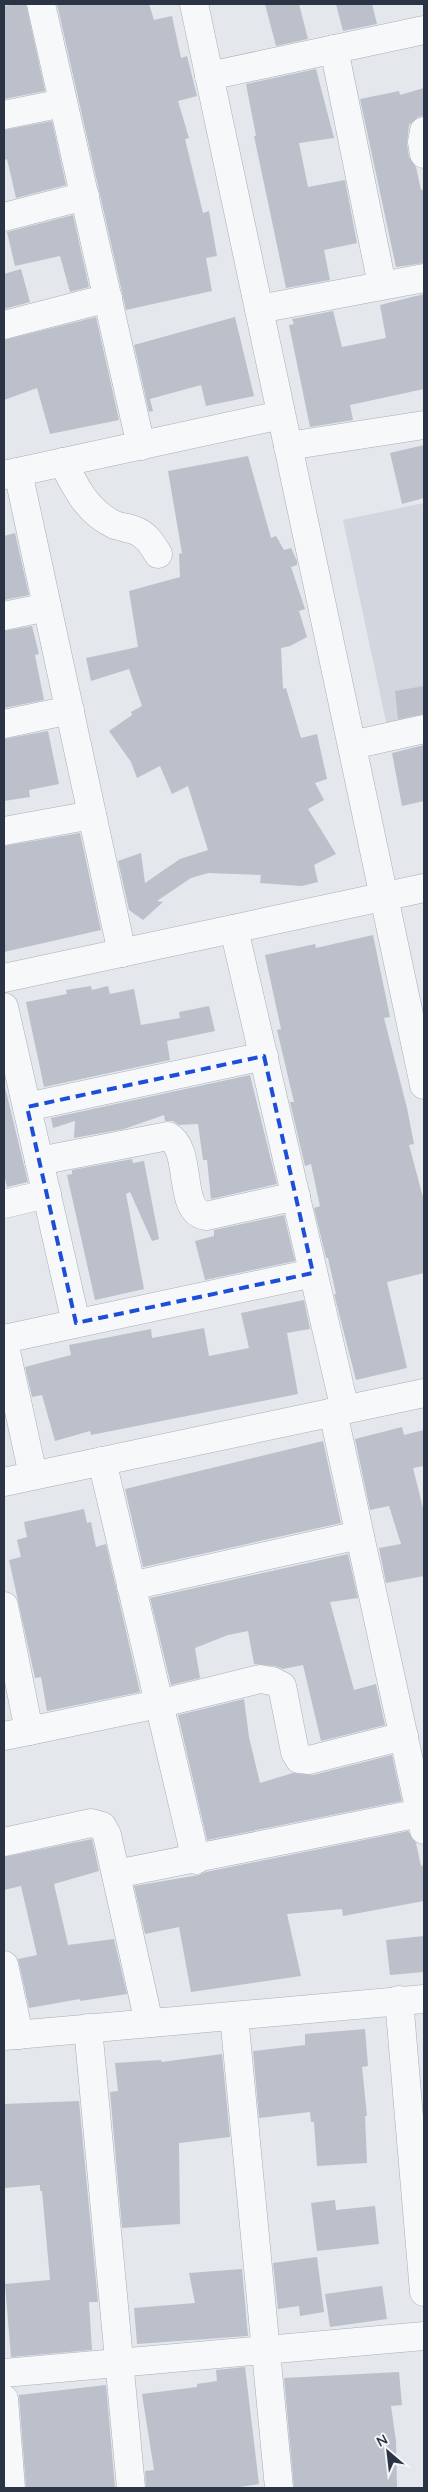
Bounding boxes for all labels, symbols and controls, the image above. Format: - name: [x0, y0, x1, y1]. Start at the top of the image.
- north arrow: [363, 2427, 413, 2477]
- text: N: [373, 2430, 391, 2451]

